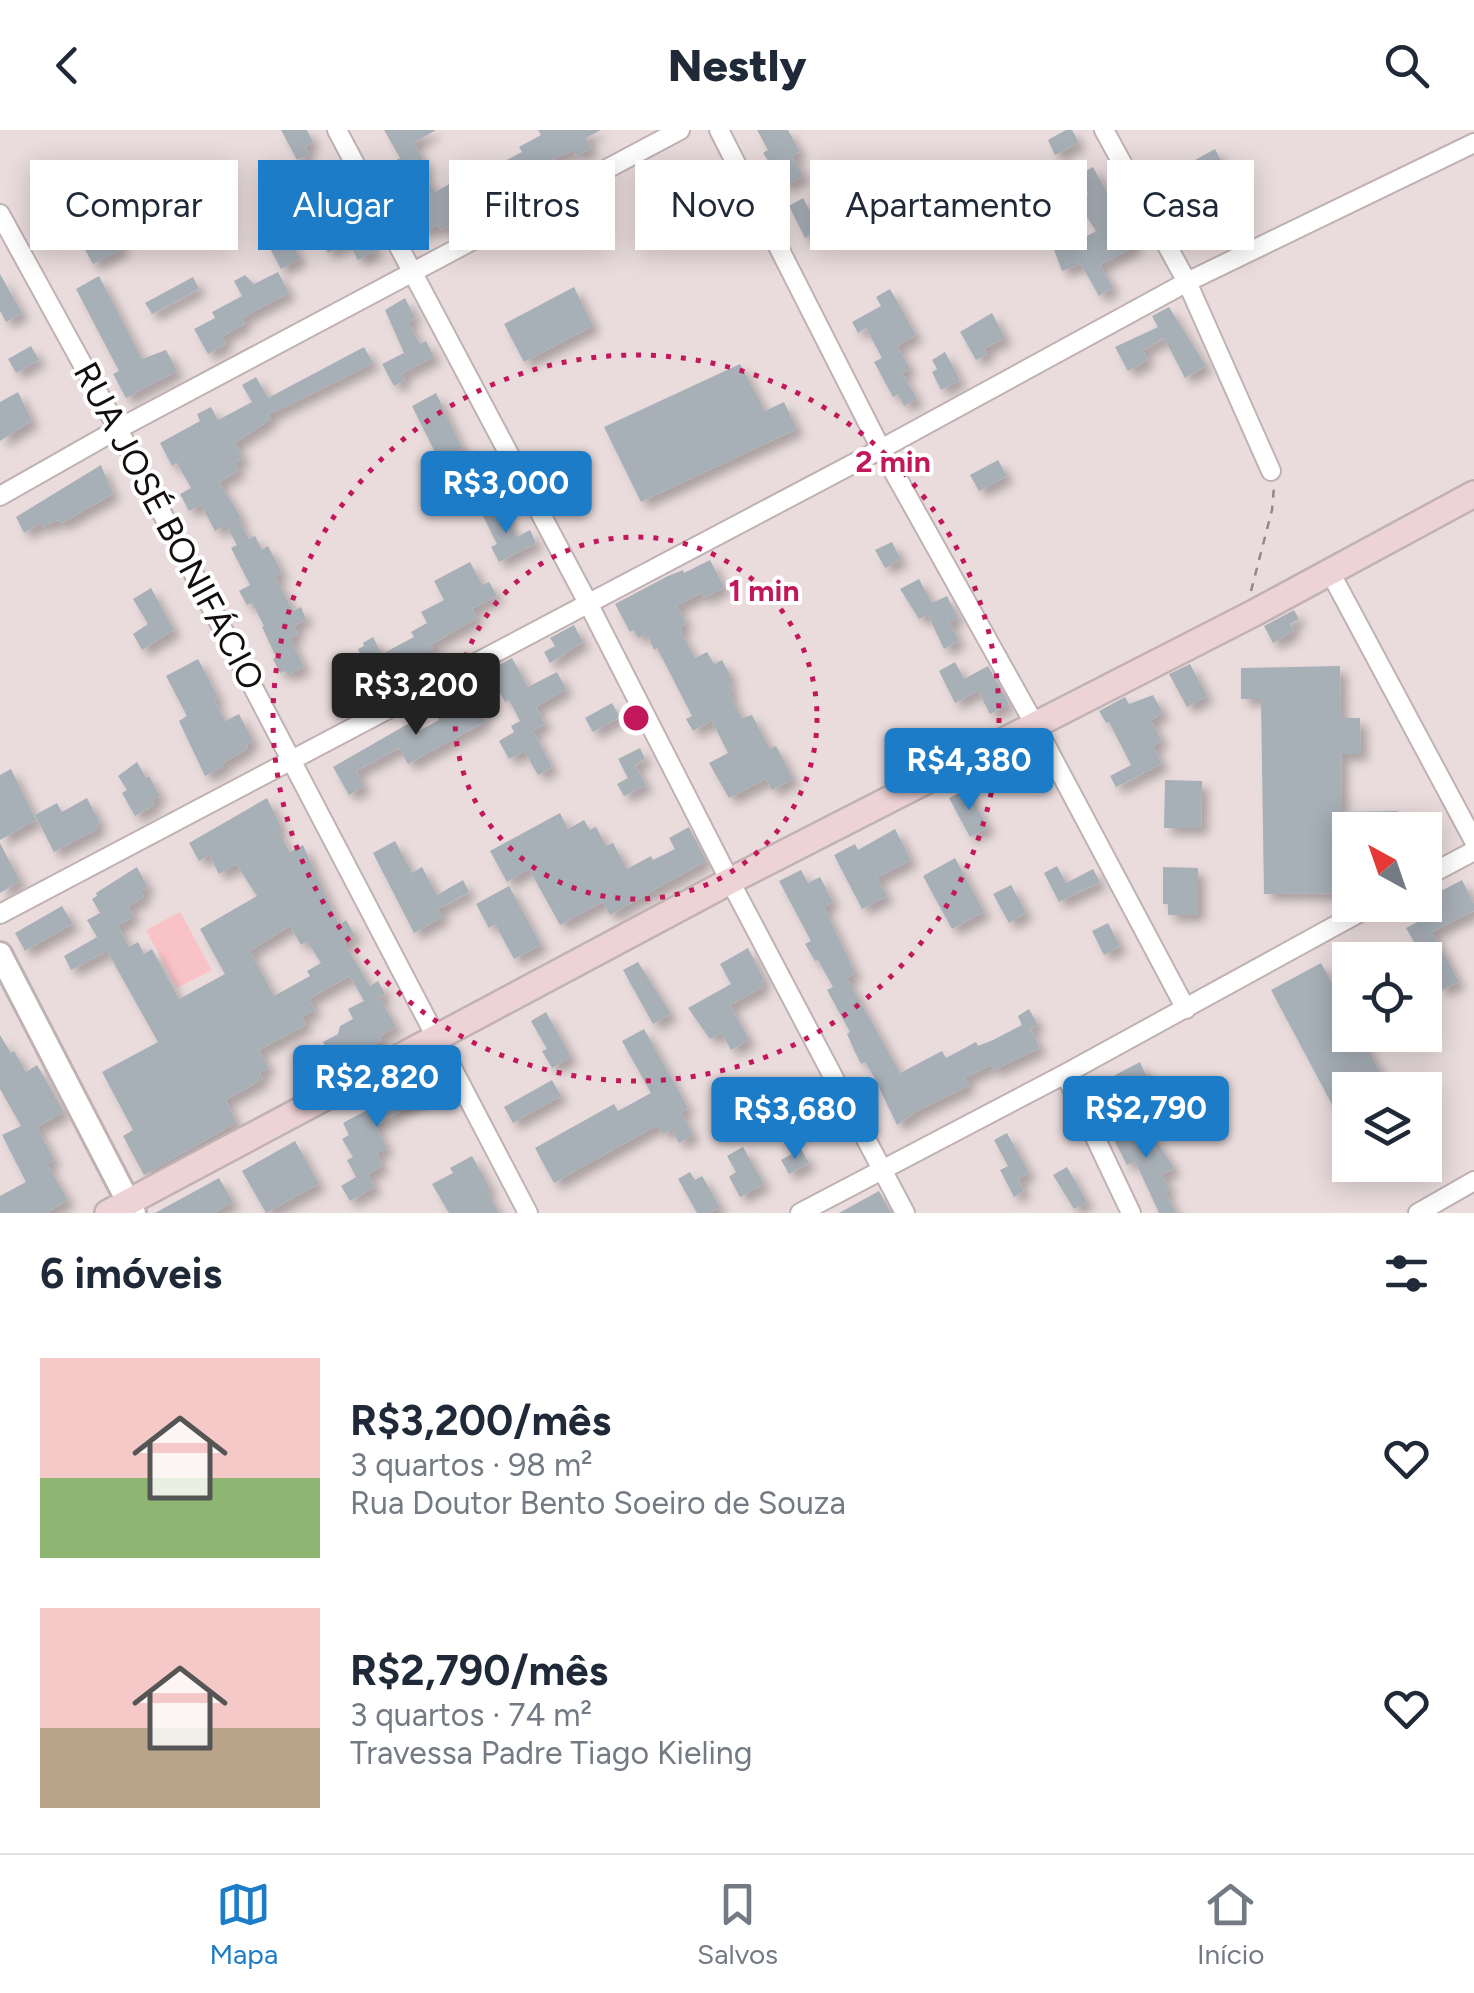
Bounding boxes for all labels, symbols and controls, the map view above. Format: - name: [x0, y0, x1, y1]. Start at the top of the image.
- icon: back: [40, 38, 95, 93]
- text: Nestly: [668, 38, 806, 92]
- icon: search: [1379, 38, 1434, 93]
- chip: Comprar: [30, 160, 238, 250]
- chip: Alugar: [258, 160, 429, 250]
- chip: Filtros: [449, 160, 615, 250]
- chip: Novo: [635, 160, 790, 250]
- chip: Apartamento: [810, 160, 1087, 250]
- chip: Casa: [1107, 160, 1254, 250]
- street label: RUA JOSÉ BONIFÁCIO: [65, 355, 273, 697]
- text: 2 min: [855, 443, 931, 480]
- pin: R$3,000: [414, 451, 598, 536]
- text: R$3,000: [443, 464, 569, 502]
- text: 1 min: [729, 572, 799, 609]
- pin: R$3,200: [324, 653, 508, 738]
- text: R$3,200: [354, 666, 478, 704]
- centre of rings: [618, 700, 654, 736]
- pin: R$4,380: [877, 728, 1061, 813]
- text: R$4,380: [907, 741, 1031, 779]
- north arrow: [1332, 812, 1442, 922]
- map controls: [1332, 812, 1442, 1182]
- button: locate: [1332, 942, 1442, 1052]
- pin: R$2,820: [285, 1045, 469, 1130]
- text: R$2,820: [315, 1058, 439, 1096]
- button: layers: [1332, 1072, 1442, 1182]
- pin: R$2,790: [1054, 1076, 1238, 1161]
- pin: R$3,680: [703, 1077, 887, 1162]
- text: R$2,790: [1085, 1089, 1207, 1127]
- text: R$3,680: [733, 1090, 857, 1128]
- icon: filters: [1379, 1246, 1434, 1301]
- text: 6 imóveis: [40, 1248, 222, 1299]
- text: R$3,200/mês: [350, 1395, 611, 1446]
- icon: home: [120, 1398, 240, 1518]
- icon: heart: [1379, 1431, 1434, 1486]
- text: 3 quartos · 98 m²: [350, 1446, 593, 1484]
- text: Rua Doutor Bento Soeiro de Souza: [350, 1484, 846, 1522]
- text: R$2,790/mês: [350, 1645, 608, 1696]
- icon: home: [120, 1648, 240, 1768]
- icon: heart: [1379, 1681, 1434, 1736]
- text: 3 quartos · 74 m²: [350, 1696, 592, 1734]
- text: Travessa Padre Tiago Kieling: [350, 1734, 753, 1772]
- tab: Mapa: [209, 1877, 278, 1971]
- tab: Salvos: [697, 1877, 778, 1971]
- tab: Início: [1197, 1877, 1265, 1971]

